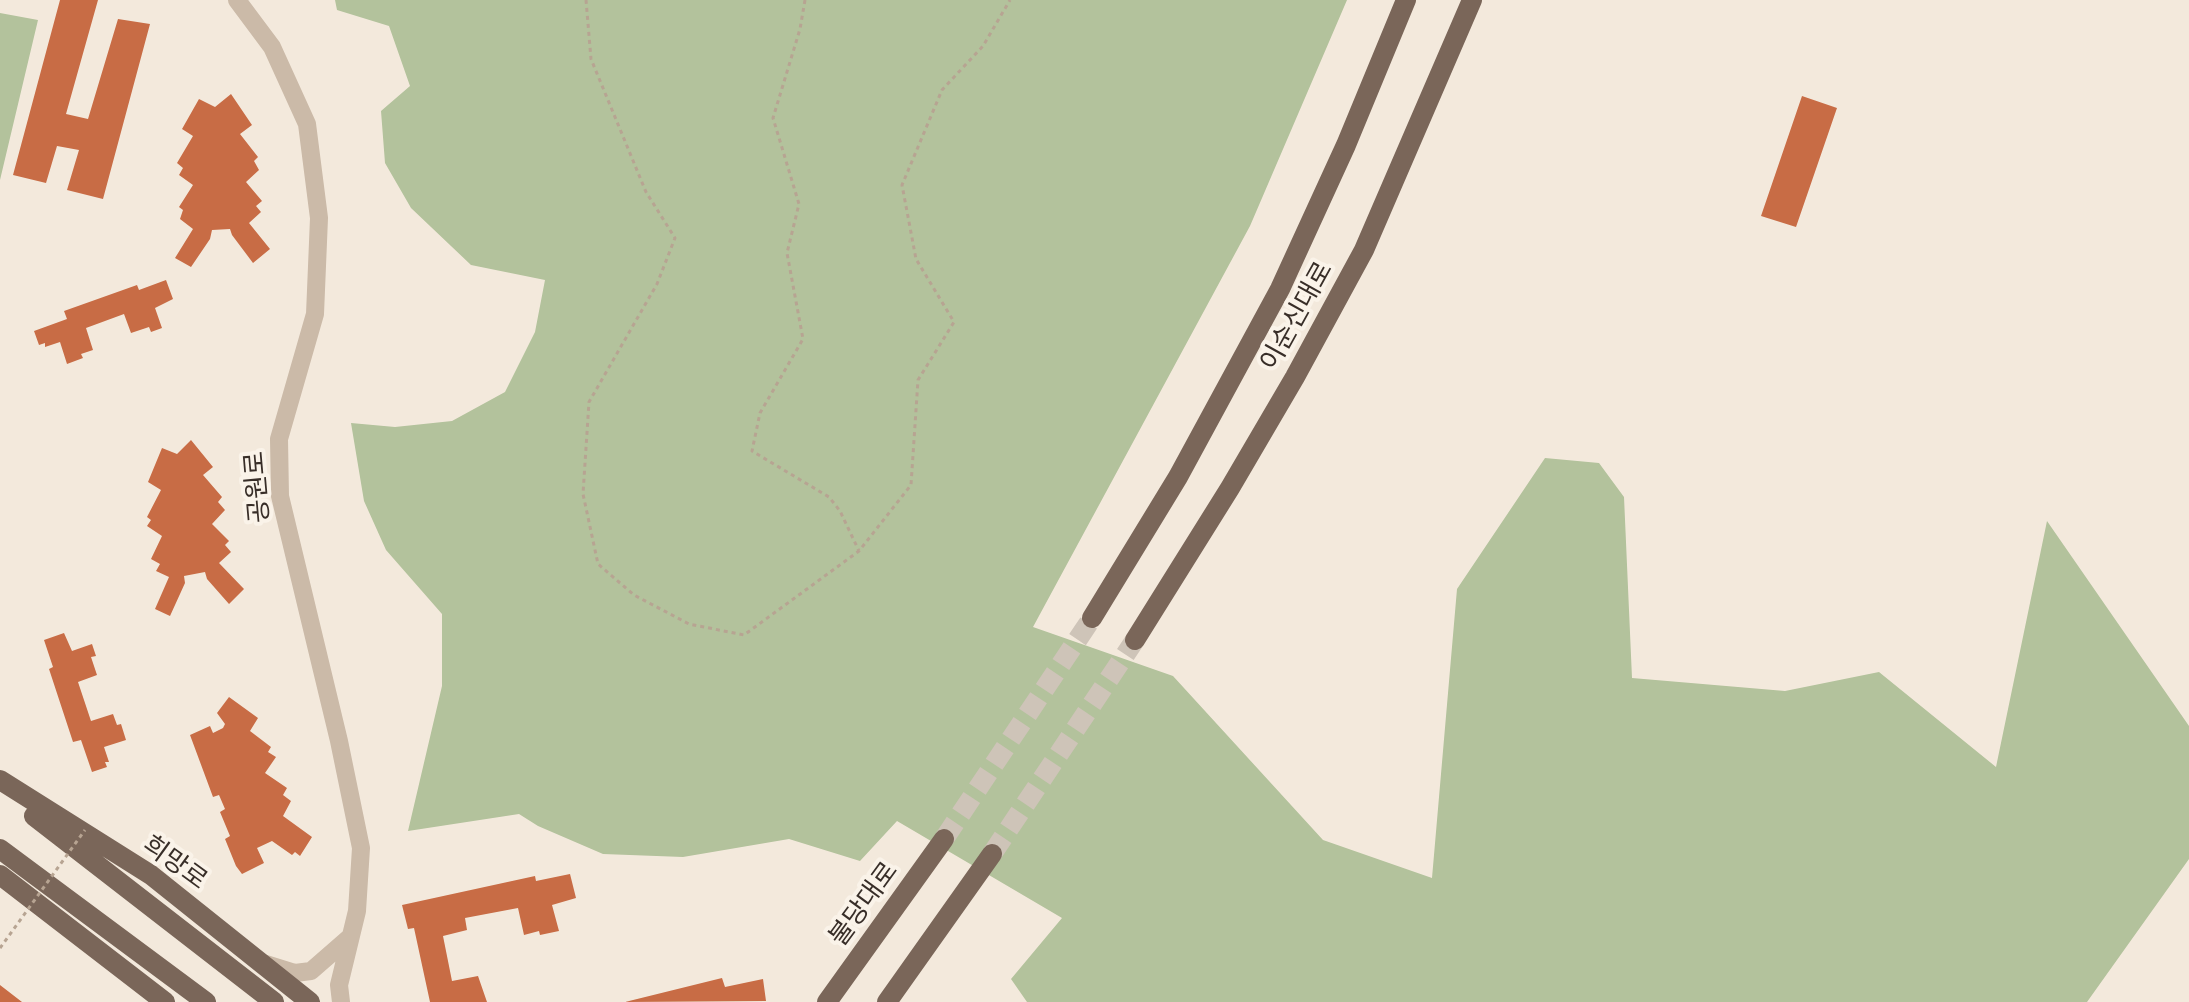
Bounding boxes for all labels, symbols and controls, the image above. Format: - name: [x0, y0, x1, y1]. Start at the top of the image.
- street label: 이순신대로: [1255, 257, 1341, 377]
- street label: 공원로: [240, 450, 278, 524]
- street label: 희망로: [136, 830, 212, 898]
- street label: 불당대로: [824, 857, 906, 953]

